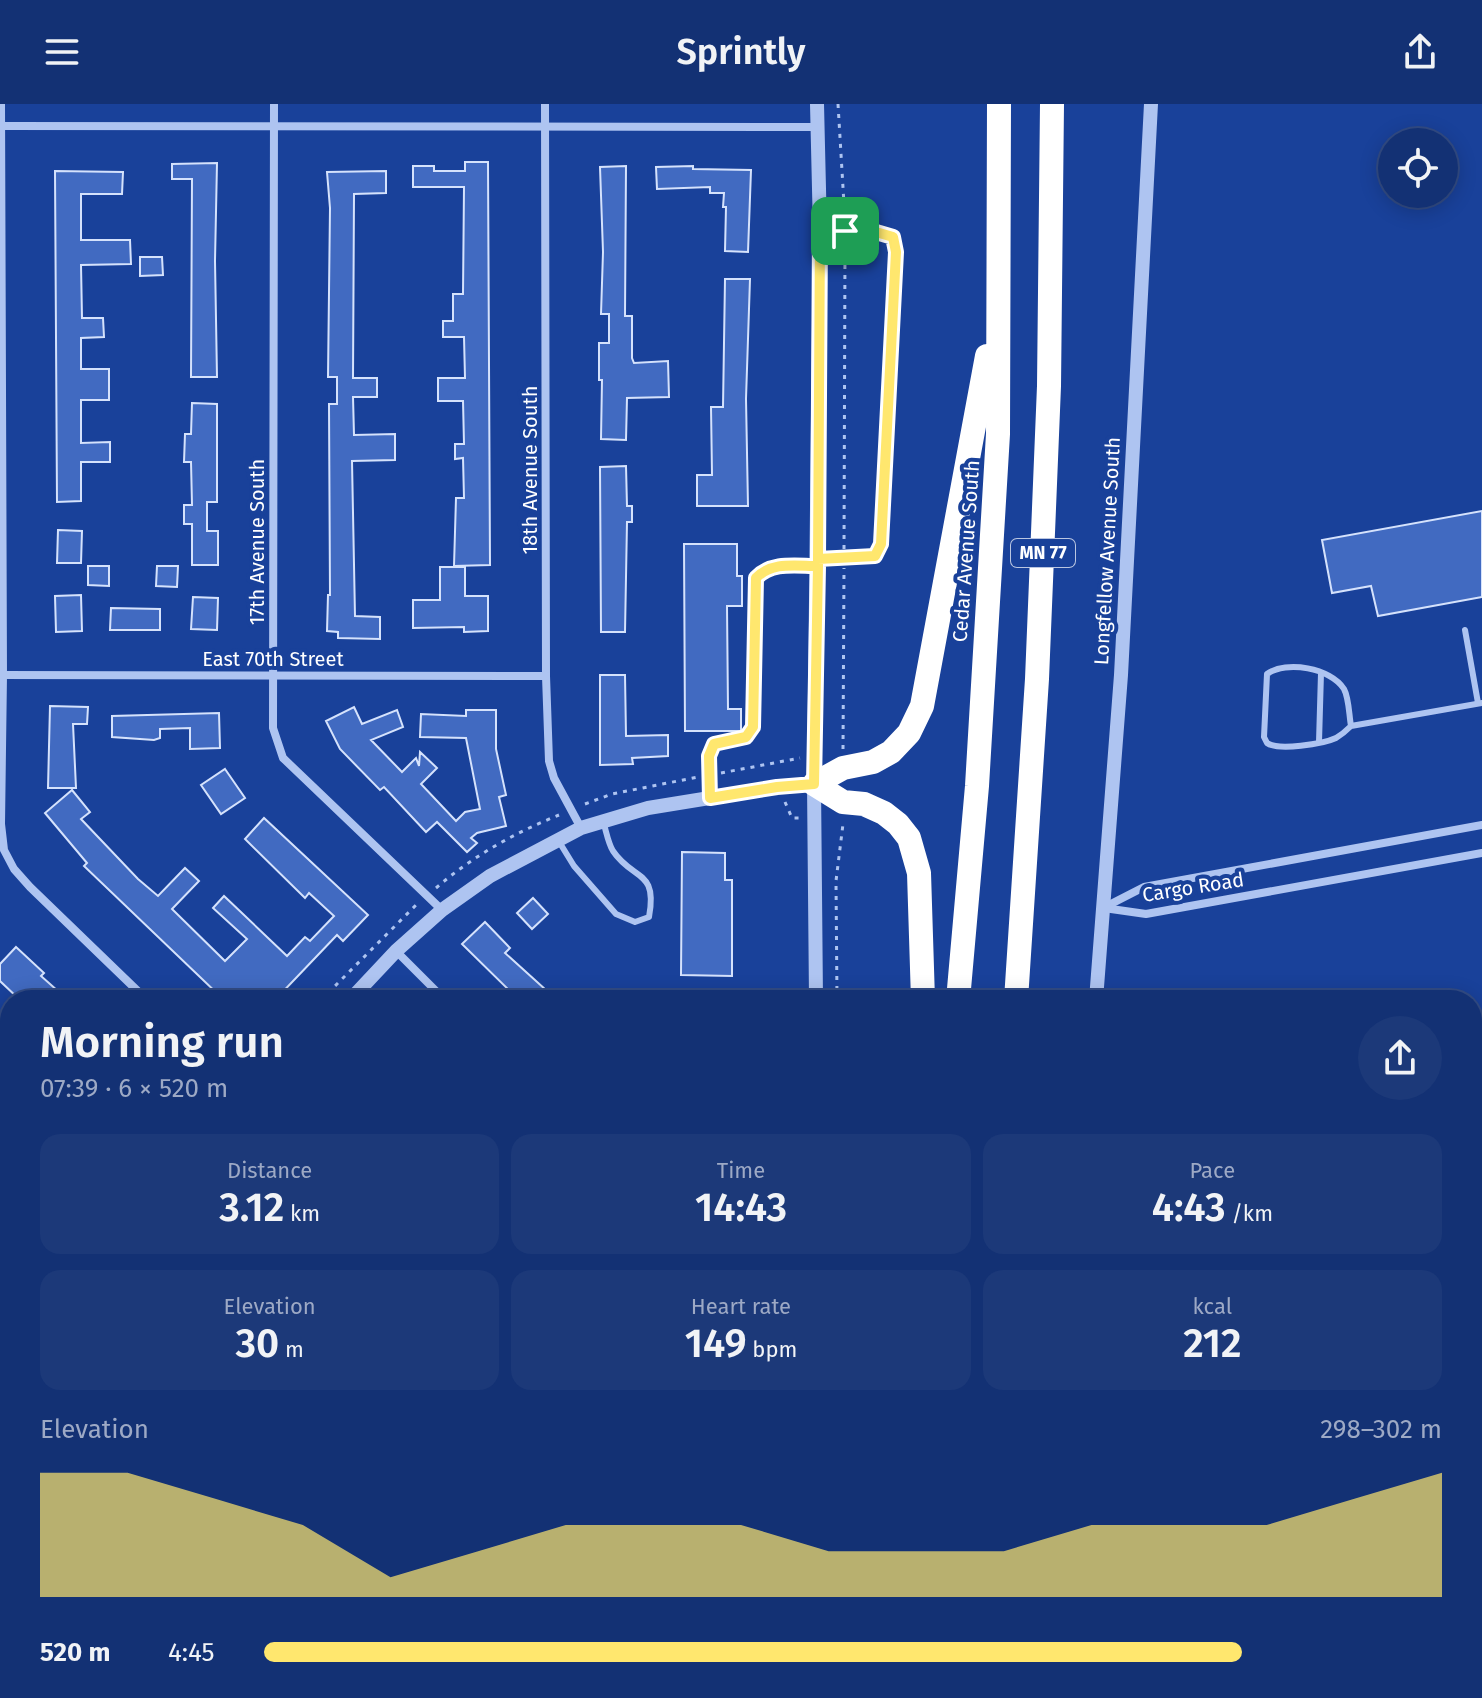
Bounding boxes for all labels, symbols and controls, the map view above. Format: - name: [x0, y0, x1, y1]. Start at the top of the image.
- icon: menu: [40, 30, 84, 74]
- text: Sprintly: [676, 30, 806, 74]
- icon: share: [1398, 30, 1442, 74]
- map controls: [1378, 128, 1458, 208]
- button: locate: [1378, 128, 1458, 208]
- pin: [811, 197, 879, 265]
- icon: arrive: [823, 209, 867, 253]
- street label: 18th Avenue South: [518, 386, 542, 554]
- street label: Longfellow Avenue South: [1089, 436, 1125, 666]
- street label: 17th Avenue South: [245, 459, 269, 625]
- street label: Cedar Avenue South: [948, 459, 984, 643]
- road number: MN 77: [1011, 539, 1075, 567]
- street label: East 70th Street: [202, 647, 344, 671]
- street label: Cargo Road: [1141, 867, 1245, 907]
- text: Morning run: [40, 1016, 284, 1069]
- button: share: [1358, 1016, 1442, 1100]
- text: 07:39 · 6 × 520 m: [40, 1073, 228, 1104]
- text: Distance: [227, 1157, 312, 1184]
- text: Time: [717, 1157, 765, 1184]
- text: Pace: [1190, 1157, 1235, 1184]
- text: 3.12: [219, 1184, 284, 1232]
- text: 14:43: [695, 1184, 787, 1232]
- text: 4:43: [1152, 1184, 1226, 1232]
- text: km: [284, 1200, 320, 1227]
- text: /km: [1226, 1200, 1273, 1227]
- text: Elevation: [224, 1293, 316, 1320]
- text: Heart rate: [691, 1293, 791, 1320]
- text: kcal: [1193, 1293, 1232, 1320]
- text: 30: [235, 1320, 279, 1368]
- text: 149: [685, 1320, 746, 1368]
- text: 212: [1183, 1320, 1241, 1368]
- text: m: [279, 1336, 304, 1363]
- text: bpm: [746, 1336, 797, 1363]
- text: Elevation: [40, 1414, 149, 1445]
- text: 298–302 m: [1320, 1414, 1442, 1445]
- text: 520 m: [40, 1637, 110, 1668]
- text: 4:45: [168, 1637, 215, 1668]

